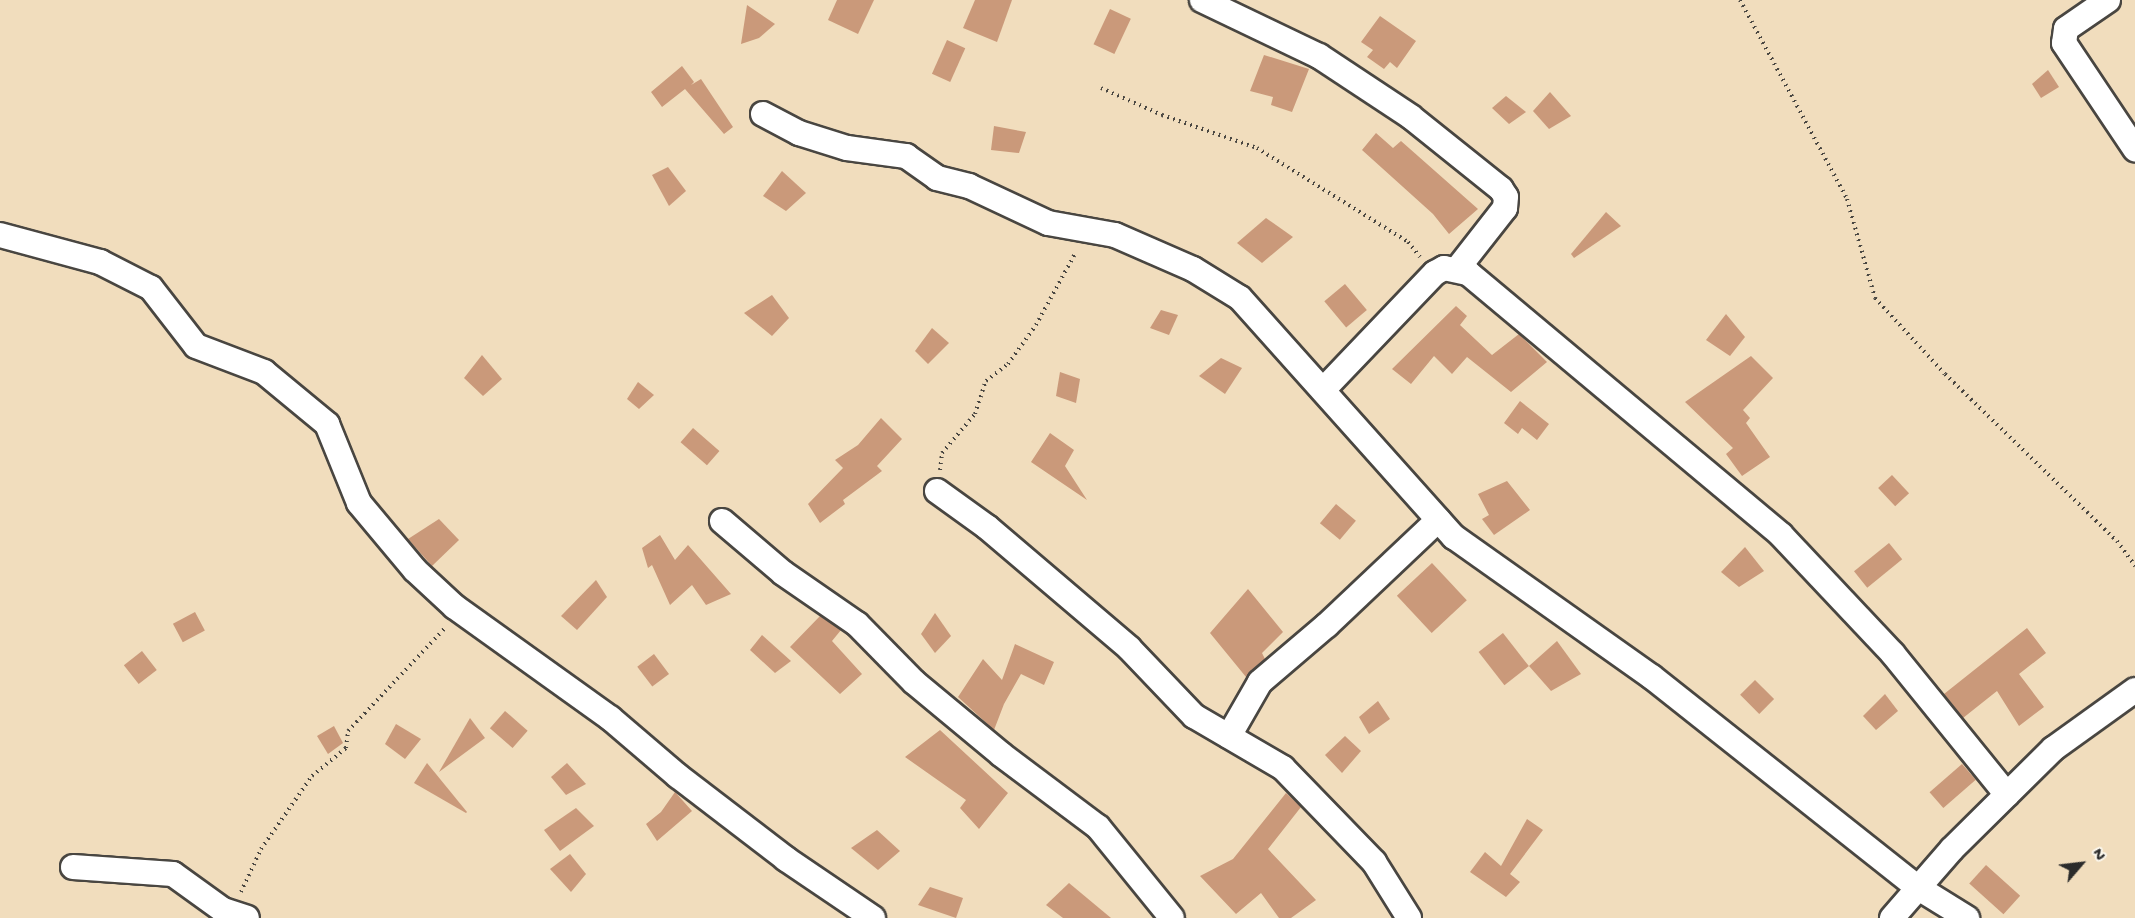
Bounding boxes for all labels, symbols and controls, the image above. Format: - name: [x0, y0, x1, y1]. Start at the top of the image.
- north arrow: [2051, 834, 2111, 894]
- text: N: [2086, 846, 2108, 864]

